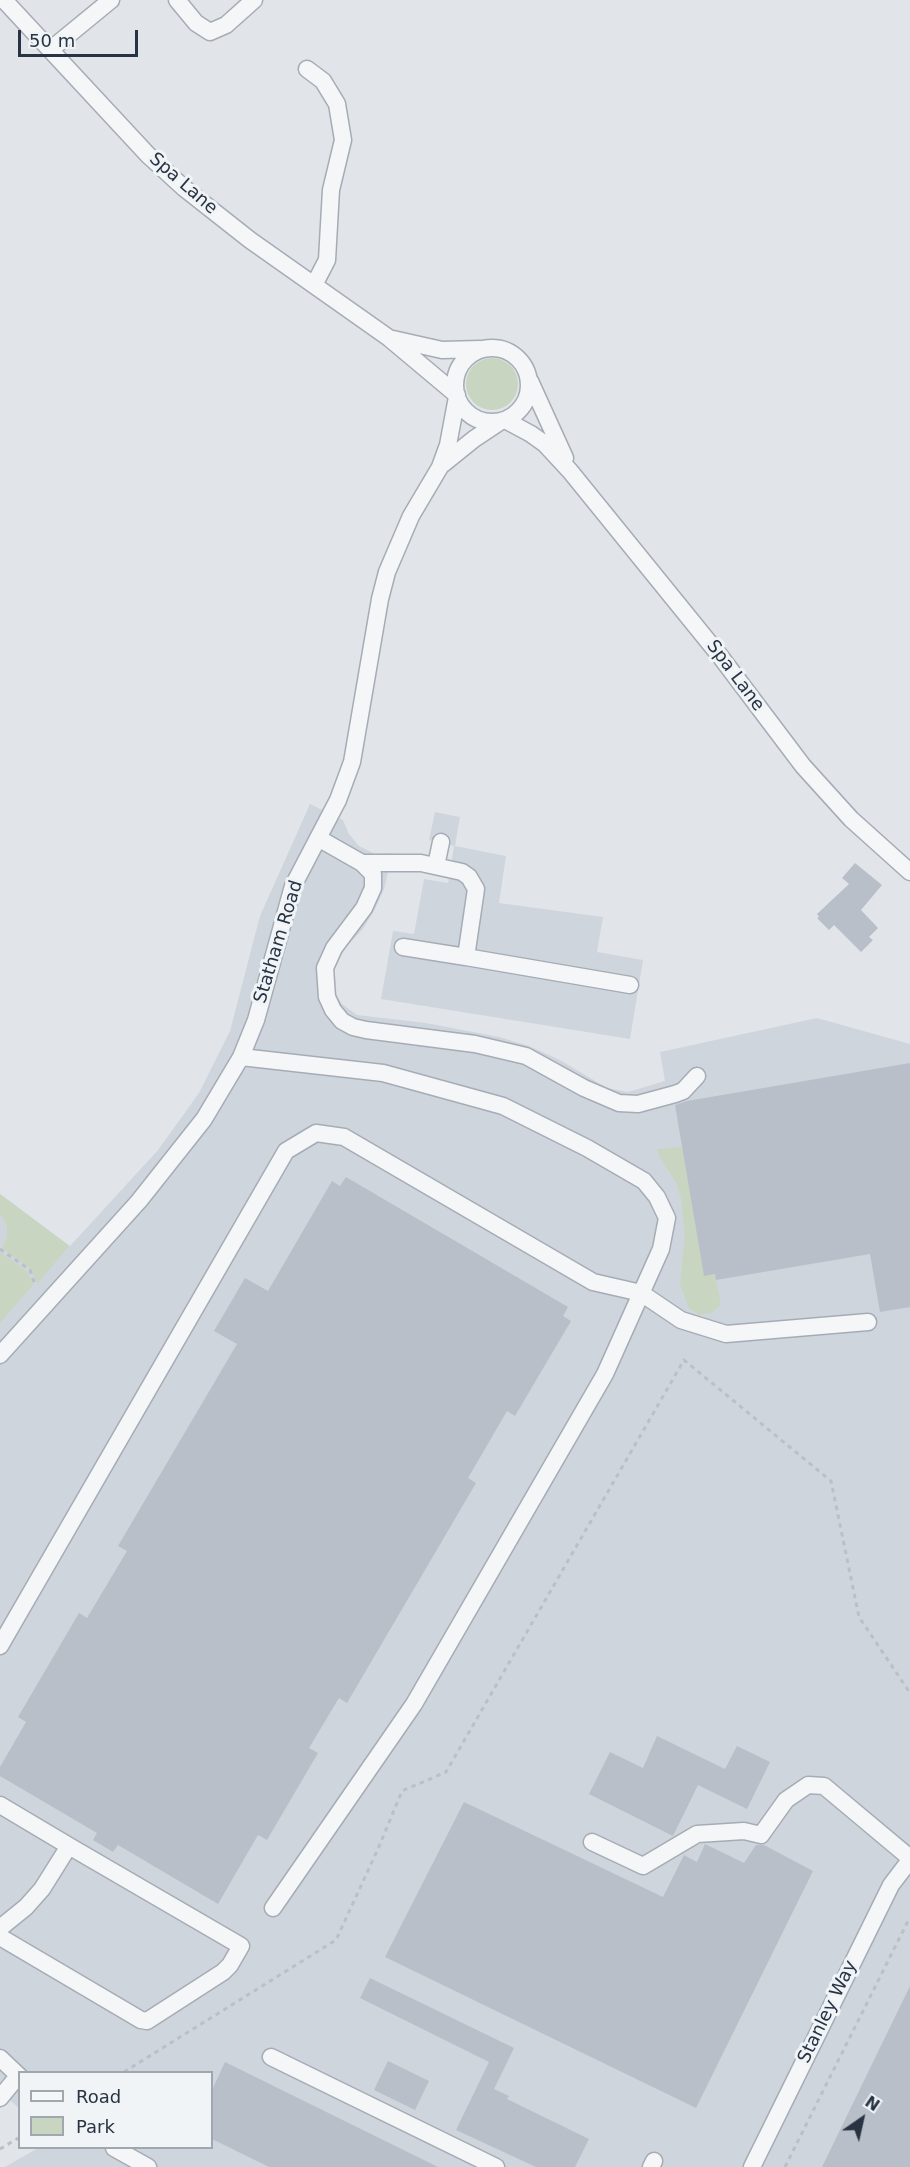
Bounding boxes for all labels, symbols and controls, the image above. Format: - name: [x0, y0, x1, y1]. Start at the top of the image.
- scale bar: [21, 18, 141, 56]
- text: 50 m: [29, 30, 75, 51]
- street label: Spa Lane: [145, 149, 221, 219]
- street label: Spa Lane: [701, 636, 769, 716]
- street label: Statham Road: [250, 878, 308, 1006]
- street label: Stanley Way: [794, 1957, 862, 2067]
- legend: [18, 2071, 213, 2149]
- text: Road: [76, 2086, 121, 2107]
- north arrow: [832, 2089, 892, 2149]
- text: N: [861, 2092, 883, 2115]
- text: Park: [76, 2116, 115, 2137]

